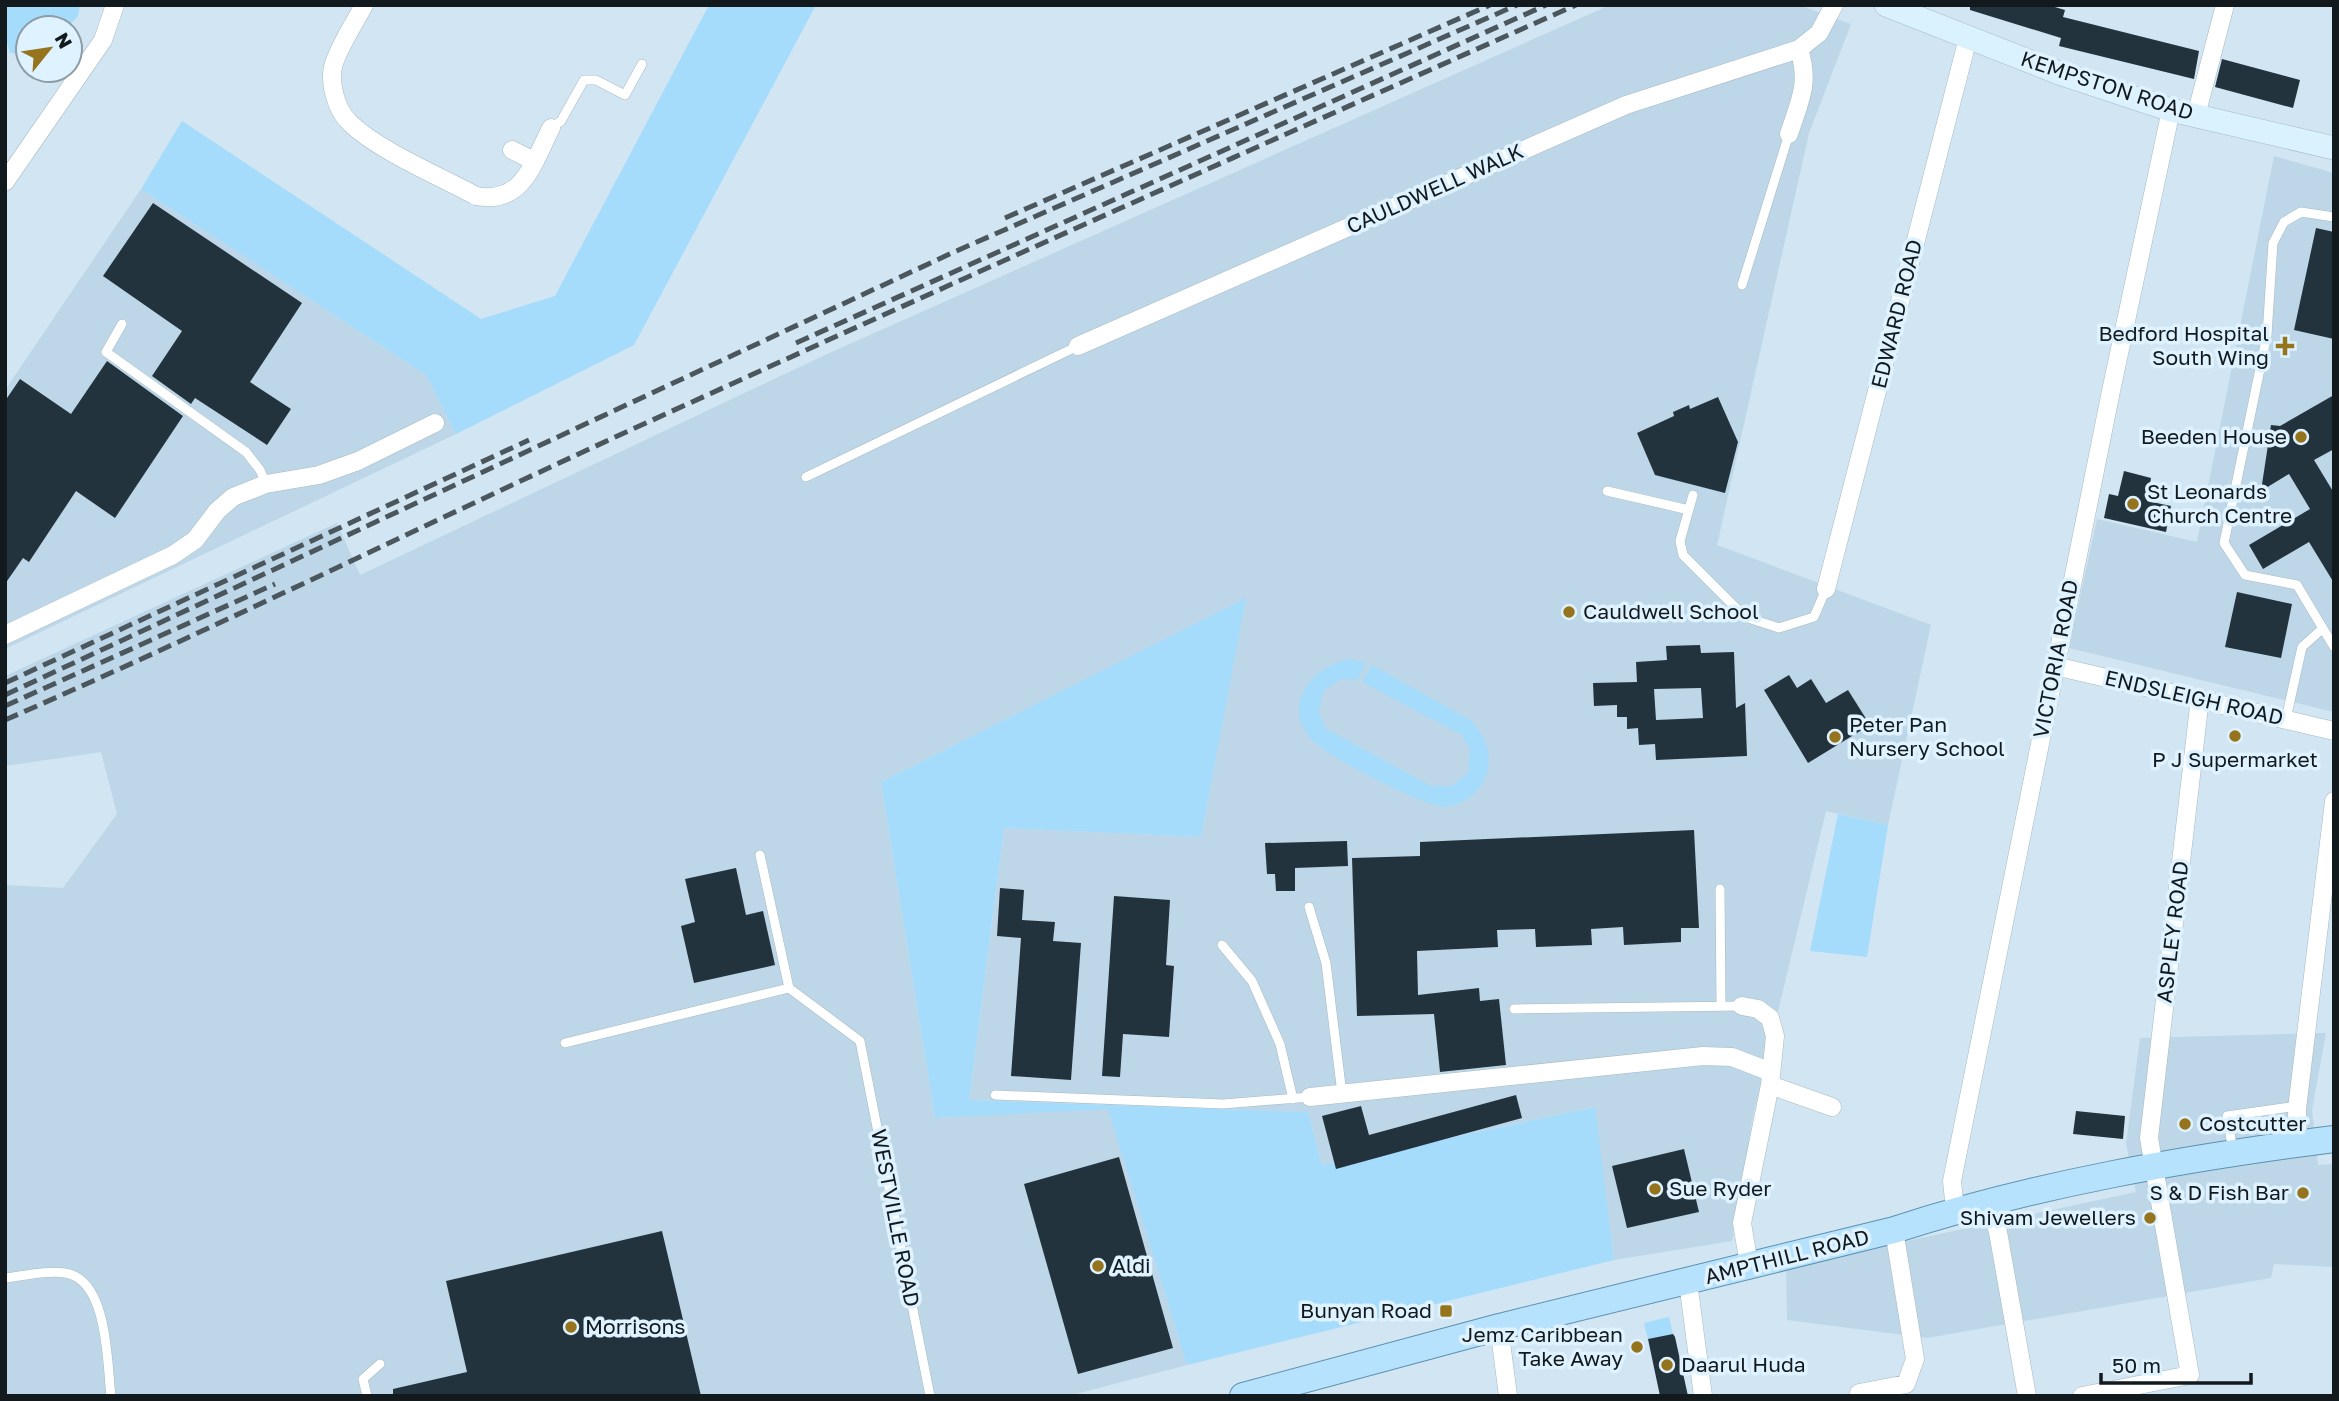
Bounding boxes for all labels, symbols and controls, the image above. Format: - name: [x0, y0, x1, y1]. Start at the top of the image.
- north arrow: [14, 14, 84, 84]
- text: N: [51, 28, 78, 52]
- street label: KEMPSTON ROAD: [2018, 45, 2197, 125]
- street label: CAULDWELL WALK: [1342, 137, 1527, 239]
- street label: EDWARD ROAD: [1865, 237, 1927, 391]
- place label: Bedford Hospital South Wing: [2098, 320, 2269, 370]
- marker: Bedford Hospital South Wing: [2275, 336, 2295, 356]
- place label: Beeden House: [2141, 423, 2287, 449]
- marker: Beeden House: [2293, 429, 2309, 445]
- place label: St Leonards Church Centre: [2147, 478, 2292, 528]
- marker: St Leonards Church Centre: [2125, 496, 2141, 512]
- street label: VICTORIA ROAD: [2027, 577, 2083, 740]
- place label: Cauldwell School: [1583, 598, 1759, 624]
- marker: Cauldwell School: [1561, 604, 1577, 620]
- street label: ENDSLEIGH ROAD: [2102, 664, 2286, 730]
- place label: Peter Pan Nursery School: [1849, 711, 2005, 761]
- marker: P J Supermarket: [2227, 728, 2243, 744]
- marker: Peter Pan Nursery School: [1827, 729, 1843, 745]
- place label: P J Supermarket: [2152, 746, 2318, 772]
- street label: ASPLEY ROAD: [2150, 859, 2194, 1004]
- place label: Costcutter: [2199, 1110, 2307, 1136]
- marker: Costcutter: [2177, 1116, 2193, 1132]
- street label: WESTVILLE ROAD: [866, 1127, 926, 1309]
- place label: Sue Ryder: [1669, 1175, 1771, 1201]
- place label: S & D Fish Bar: [2149, 1179, 2289, 1205]
- marker: Sue Ryder: [1647, 1181, 1663, 1197]
- marker: S & D Fish Bar: [2295, 1185, 2311, 1201]
- place label: Shivam Jewellers: [1960, 1204, 2136, 1230]
- marker: Shivam Jewellers: [2142, 1210, 2158, 1226]
- street label: AMPTHILL ROAD: [1702, 1223, 1872, 1289]
- place label: Aldi: [1112, 1252, 1151, 1278]
- marker: Aldi: [1090, 1258, 1106, 1274]
- place label: Bunyan Road: [1300, 1297, 1432, 1323]
- marker: Bunyan Road: [1438, 1303, 1454, 1319]
- place label: Morrisons: [585, 1313, 685, 1339]
- marker: Morrisons: [563, 1319, 579, 1335]
- place label: Jemz Caribbean Take Away: [1462, 1321, 1623, 1371]
- marker: Jemz Caribbean Take Away: [1629, 1339, 1645, 1355]
- scale bar: [2101, 1342, 2252, 1386]
- place label: Daarul Huda: [1681, 1351, 1806, 1377]
- text: 50 m: [2112, 1352, 2161, 1378]
- marker: Daarul Huda: [1659, 1357, 1675, 1373]

